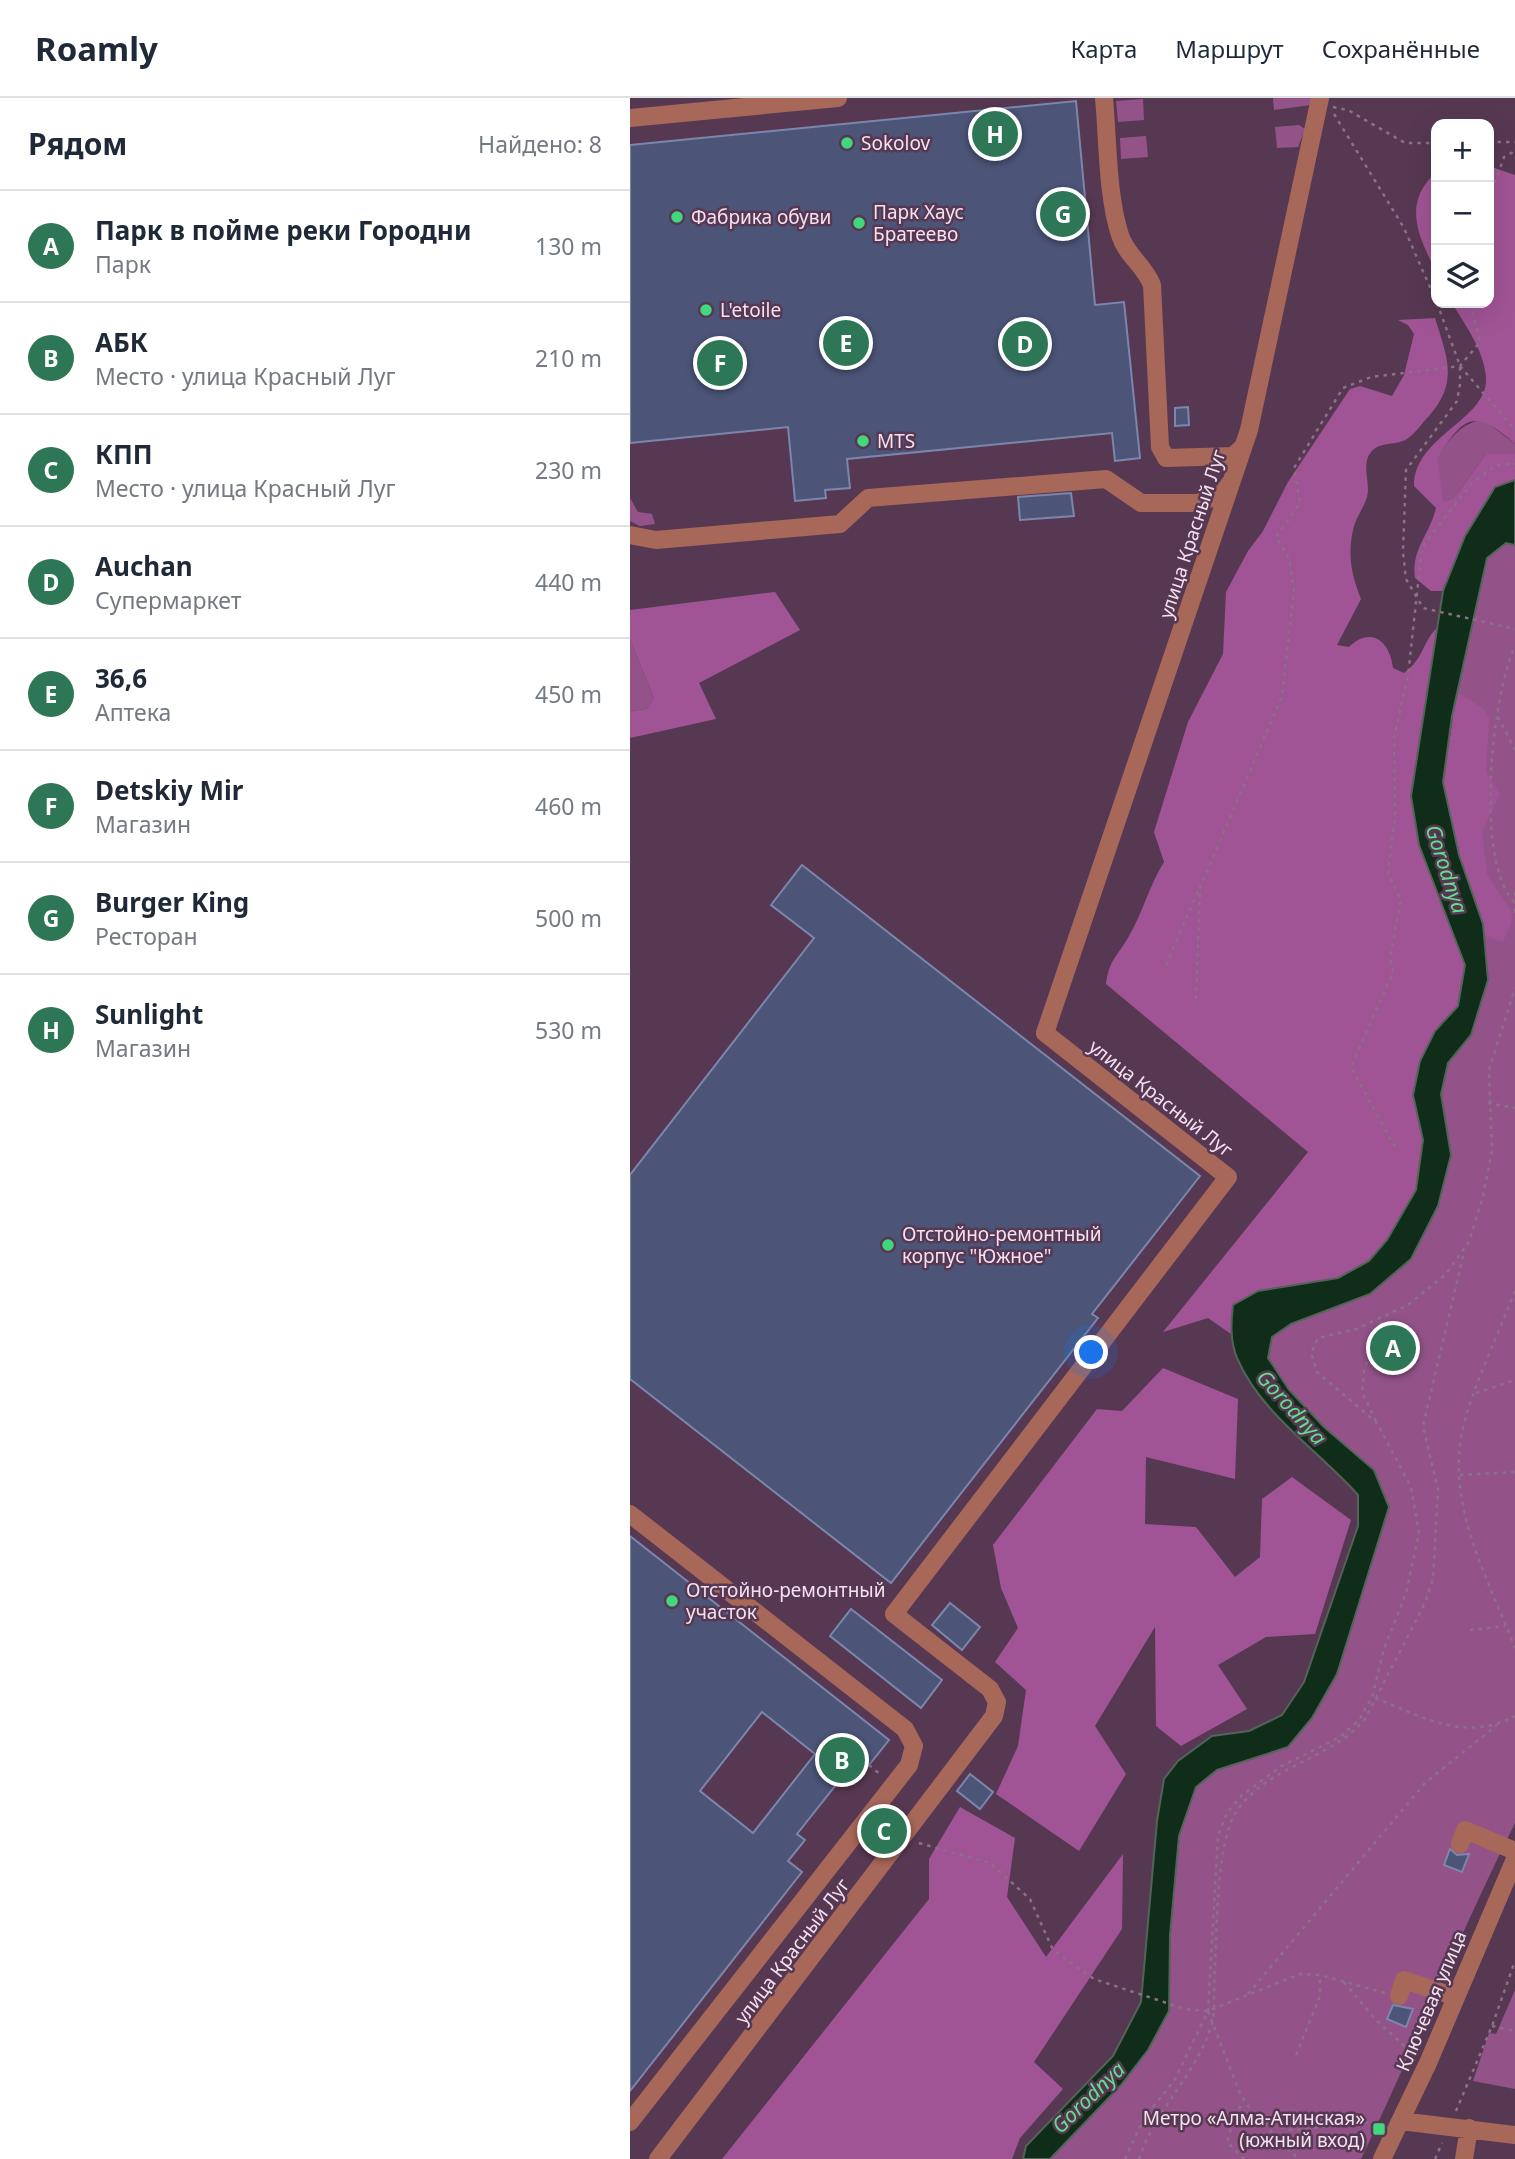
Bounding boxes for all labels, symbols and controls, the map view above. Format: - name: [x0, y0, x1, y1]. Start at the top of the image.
- text: Roamly: [35, 26, 158, 71]
- text: Карта: [1070, 32, 1137, 65]
- text: Маршрут: [1175, 32, 1284, 65]
- text: Сохранённые: [1322, 32, 1480, 65]
- pin: H: [972, 108, 1018, 160]
- map controls: [1431, 119, 1494, 308]
- button: +: [1431, 119, 1494, 182]
- text: Рядом: [28, 123, 127, 164]
- text: Найдено: 8: [478, 128, 602, 160]
- place label: Sokolov: [861, 130, 931, 156]
- marker: Sokolov: [839, 135, 855, 151]
- button: −: [1431, 182, 1494, 245]
- pin: G: [1040, 188, 1086, 240]
- place label: Парк Хаус Братеево: [873, 199, 964, 247]
- place label: Фабрика обуви: [691, 204, 831, 230]
- marker: Фабрика обуви: [669, 209, 685, 225]
- text: Парк в пойме реки Городни: [95, 212, 471, 248]
- marker: Парк Хаус Братеево: [851, 215, 867, 231]
- text: A: [43, 230, 59, 262]
- text: 130 m: [535, 230, 602, 262]
- button: layers: [1431, 245, 1494, 308]
- text: Парк: [95, 248, 151, 280]
- place label: L'etoile: [720, 297, 781, 323]
- marker: L'etoile: [698, 302, 714, 318]
- pin: E: [823, 317, 869, 369]
- pin: D: [1002, 318, 1048, 370]
- text: АБК: [95, 324, 148, 360]
- pin: F: [697, 337, 743, 389]
- text: B: [43, 342, 59, 374]
- text: 210 m: [535, 342, 602, 374]
- text: Место · улица Красный Луг: [95, 360, 395, 392]
- place label: MTS: [877, 428, 915, 454]
- marker: MTS: [855, 433, 871, 449]
- text: КПП: [95, 436, 153, 472]
- street label: улица Красный Луг: [1152, 446, 1232, 622]
- text: C: [44, 454, 58, 486]
- text: 230 m: [535, 454, 602, 486]
- text: Место · улица Красный Луг: [95, 472, 395, 504]
- text: Auchan: [95, 548, 193, 584]
- text: D: [43, 566, 59, 598]
- text: 440 m: [535, 566, 602, 598]
- text: Супермаркет: [95, 584, 241, 616]
- text: 36,6: [95, 660, 147, 696]
- text: E: [45, 678, 57, 710]
- text: 450 m: [535, 678, 602, 710]
- text: Аптека: [95, 696, 171, 728]
- text: Detskiy Mir: [95, 772, 243, 808]
- text: F: [45, 790, 57, 822]
- text: 460 m: [535, 790, 602, 822]
- text: Магазин: [95, 808, 191, 840]
- water label: Gorodnya: [1419, 821, 1475, 917]
- text: Burger King: [95, 884, 249, 920]
- text: G: [43, 902, 59, 934]
- text: 500 m: [535, 902, 602, 934]
- text: Ресторан: [95, 920, 198, 952]
- text: Sunlight: [95, 996, 203, 1032]
- text: H: [42, 1014, 60, 1046]
- text: 530 m: [535, 1014, 602, 1046]
- text: Магазин: [95, 1032, 191, 1064]
- street label: улица Красный Луг: [1084, 1034, 1238, 1162]
- place label: Отстойно-ремонтный корпус "Южное": [902, 1221, 1102, 1269]
- marker: Отстойно-ремонтный корпус "Южное": [880, 1237, 896, 1253]
- pin: A: [1370, 1322, 1416, 1374]
- your location: [1074, 1335, 1108, 1369]
- water label: Gorodnya: [1251, 1363, 1333, 1451]
- place label: Отстойно-ремонтный участок: [686, 1577, 886, 1625]
- marker: Отстойно-ремонтный участок: [664, 1593, 680, 1609]
- pin: B: [819, 1734, 865, 1786]
- pin: C: [861, 1805, 907, 1857]
- street label: улица Красный Луг: [729, 1873, 855, 2029]
- street label: Ключевая улица: [1390, 1927, 1472, 2075]
- water label: Gorodnya: [1045, 2055, 1131, 2139]
- place label: Метро «Алма-Атинская» (южный вход): [1143, 2105, 1365, 2153]
- marker: Метро «Алма-Атинская» (южный вход): [1371, 2121, 1387, 2137]

